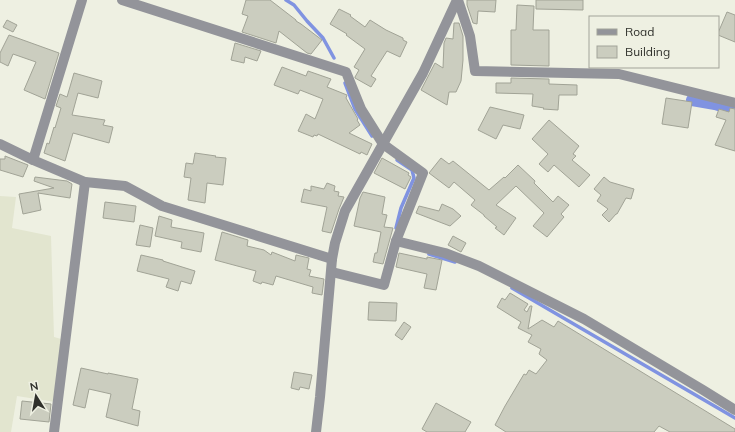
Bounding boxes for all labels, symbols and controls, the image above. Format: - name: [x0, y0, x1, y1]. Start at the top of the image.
- legend: [589, 16, 719, 68]
- text: Road: [625, 24, 654, 39]
- text: Building: [625, 44, 670, 59]
- north arrow: [16, 376, 56, 416]
- text: N: [29, 379, 40, 394]

